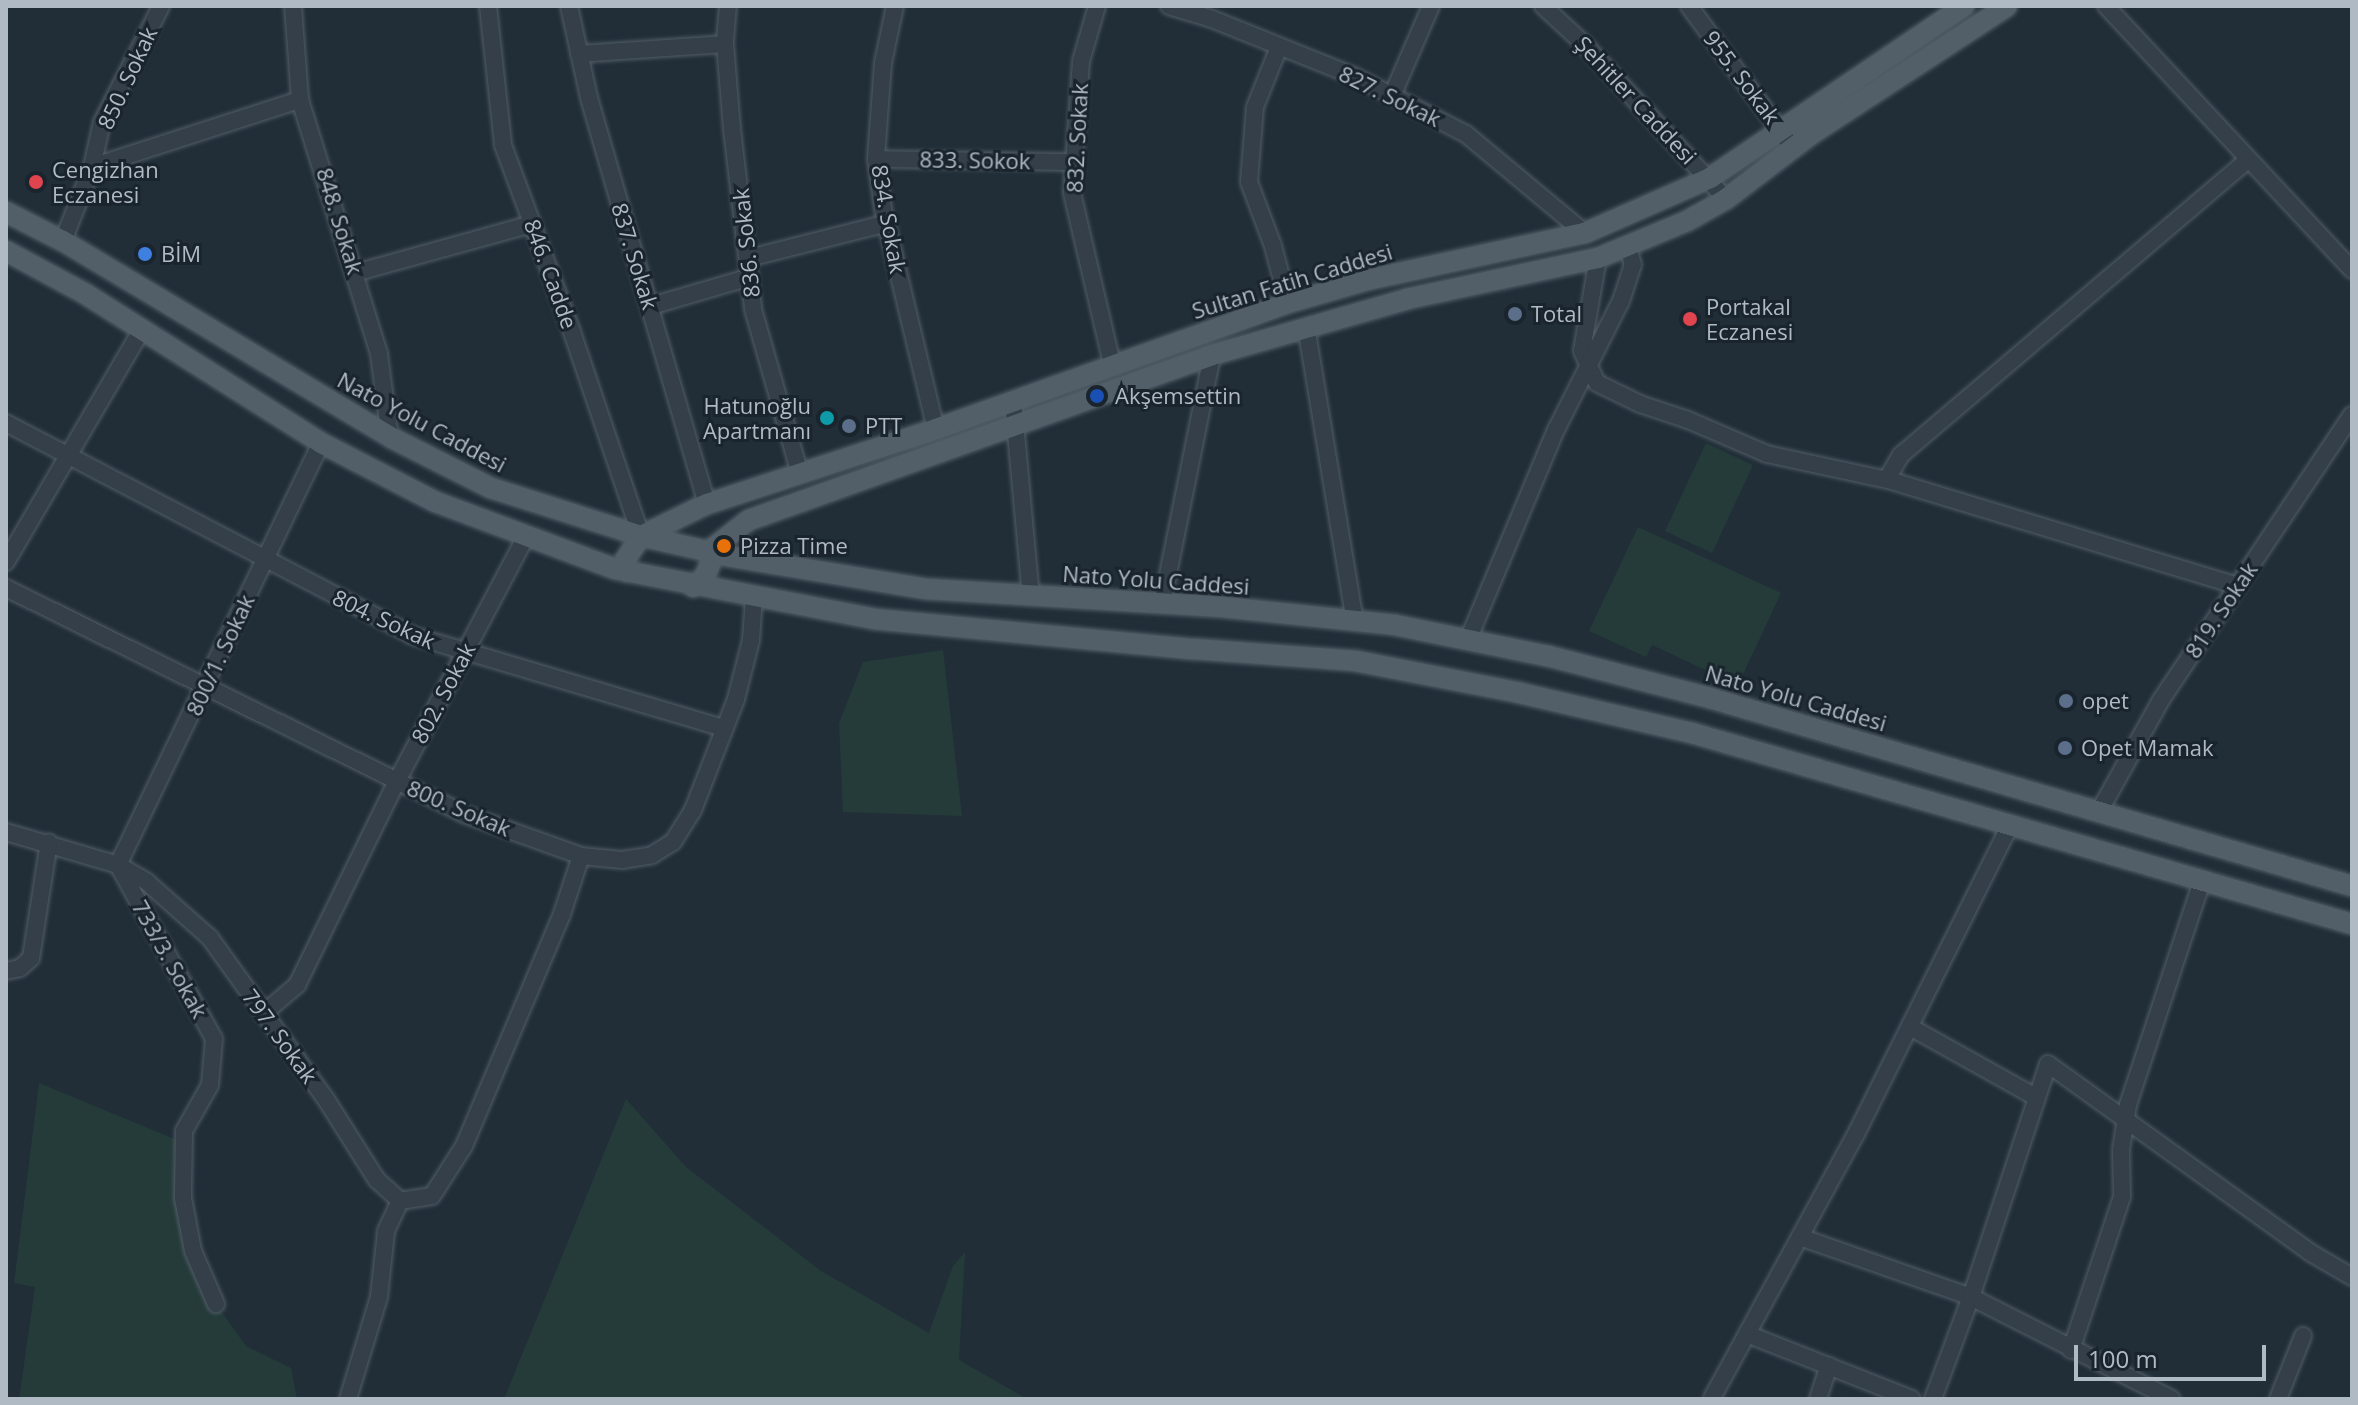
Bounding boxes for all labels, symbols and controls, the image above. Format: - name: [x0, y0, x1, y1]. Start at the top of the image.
- street label: 850. Sokak: [92, 23, 162, 133]
- street label: 955. Sokak: [1698, 25, 1786, 129]
- street label: Şehitler Caddesi: [1570, 31, 1702, 169]
- street label: 827. Sokak: [1335, 60, 1445, 132]
- street label: 832. Sokak: [1061, 82, 1093, 194]
- street label: 833. Sokok: [919, 146, 1031, 174]
- place label: Cengizhan Eczanesi: [52, 156, 159, 208]
- street label: 834. Sokak: [866, 163, 912, 275]
- street label: 848. Sokak: [311, 165, 369, 277]
- marker: Cengizhan Eczanesi: [27, 173, 45, 191]
- street label: 836. Sokak: [727, 187, 765, 299]
- street label: 837. Sokak: [606, 200, 664, 312]
- street label: 846. Cadde: [519, 216, 583, 332]
- street label: Sultan Fatih Caddesi: [1189, 238, 1395, 324]
- place label: BİM: [161, 241, 201, 267]
- marker: BİM: [136, 245, 154, 263]
- place label: Portakal Eczanesi: [1706, 293, 1793, 344]
- place label: Total: [1531, 301, 1582, 327]
- marker: Total: [1506, 305, 1524, 323]
- marker: Portakal Eczanesi: [1681, 310, 1699, 328]
- street label: Nato Yolu Caddesi: [333, 366, 511, 478]
- place label: Akşemsettin: [1115, 383, 1241, 409]
- marker: Akşemsettin: [1086, 385, 1108, 407]
- place label: Hatunoğlu Apartmanı: [703, 392, 811, 444]
- marker: Hatunoğlu Apartmanı: [818, 409, 836, 427]
- place label: PTT: [865, 413, 902, 439]
- marker: PTT: [840, 417, 858, 435]
- place label: Pizza Time: [740, 533, 848, 559]
- marker: Pizza Time: [715, 537, 733, 555]
- street label: 819. Sokak: [2179, 557, 2263, 663]
- street label: Nato Yolu Caddesi: [1062, 560, 1250, 600]
- street label: 804. Sokak: [329, 584, 439, 654]
- street label: 800/1. Sokak: [180, 590, 260, 720]
- street label: 802. Sokak: [406, 638, 480, 748]
- street label: Nato Yolu Caddesi: [1702, 660, 1890, 736]
- place label: opet: [2082, 688, 2129, 714]
- marker: opet: [2057, 692, 2075, 710]
- place label: Opet Mamak: [2081, 735, 2214, 761]
- marker: Opet Mamak: [2056, 739, 2074, 757]
- street label: 800. Sokak: [403, 774, 515, 842]
- street label: 733/3. Sokak: [127, 896, 213, 1022]
- street label: 797. Sokak: [237, 984, 323, 1088]
- scale bar: [2078, 1329, 2270, 1379]
- text: 100 m: [2088, 1342, 2158, 1375]

